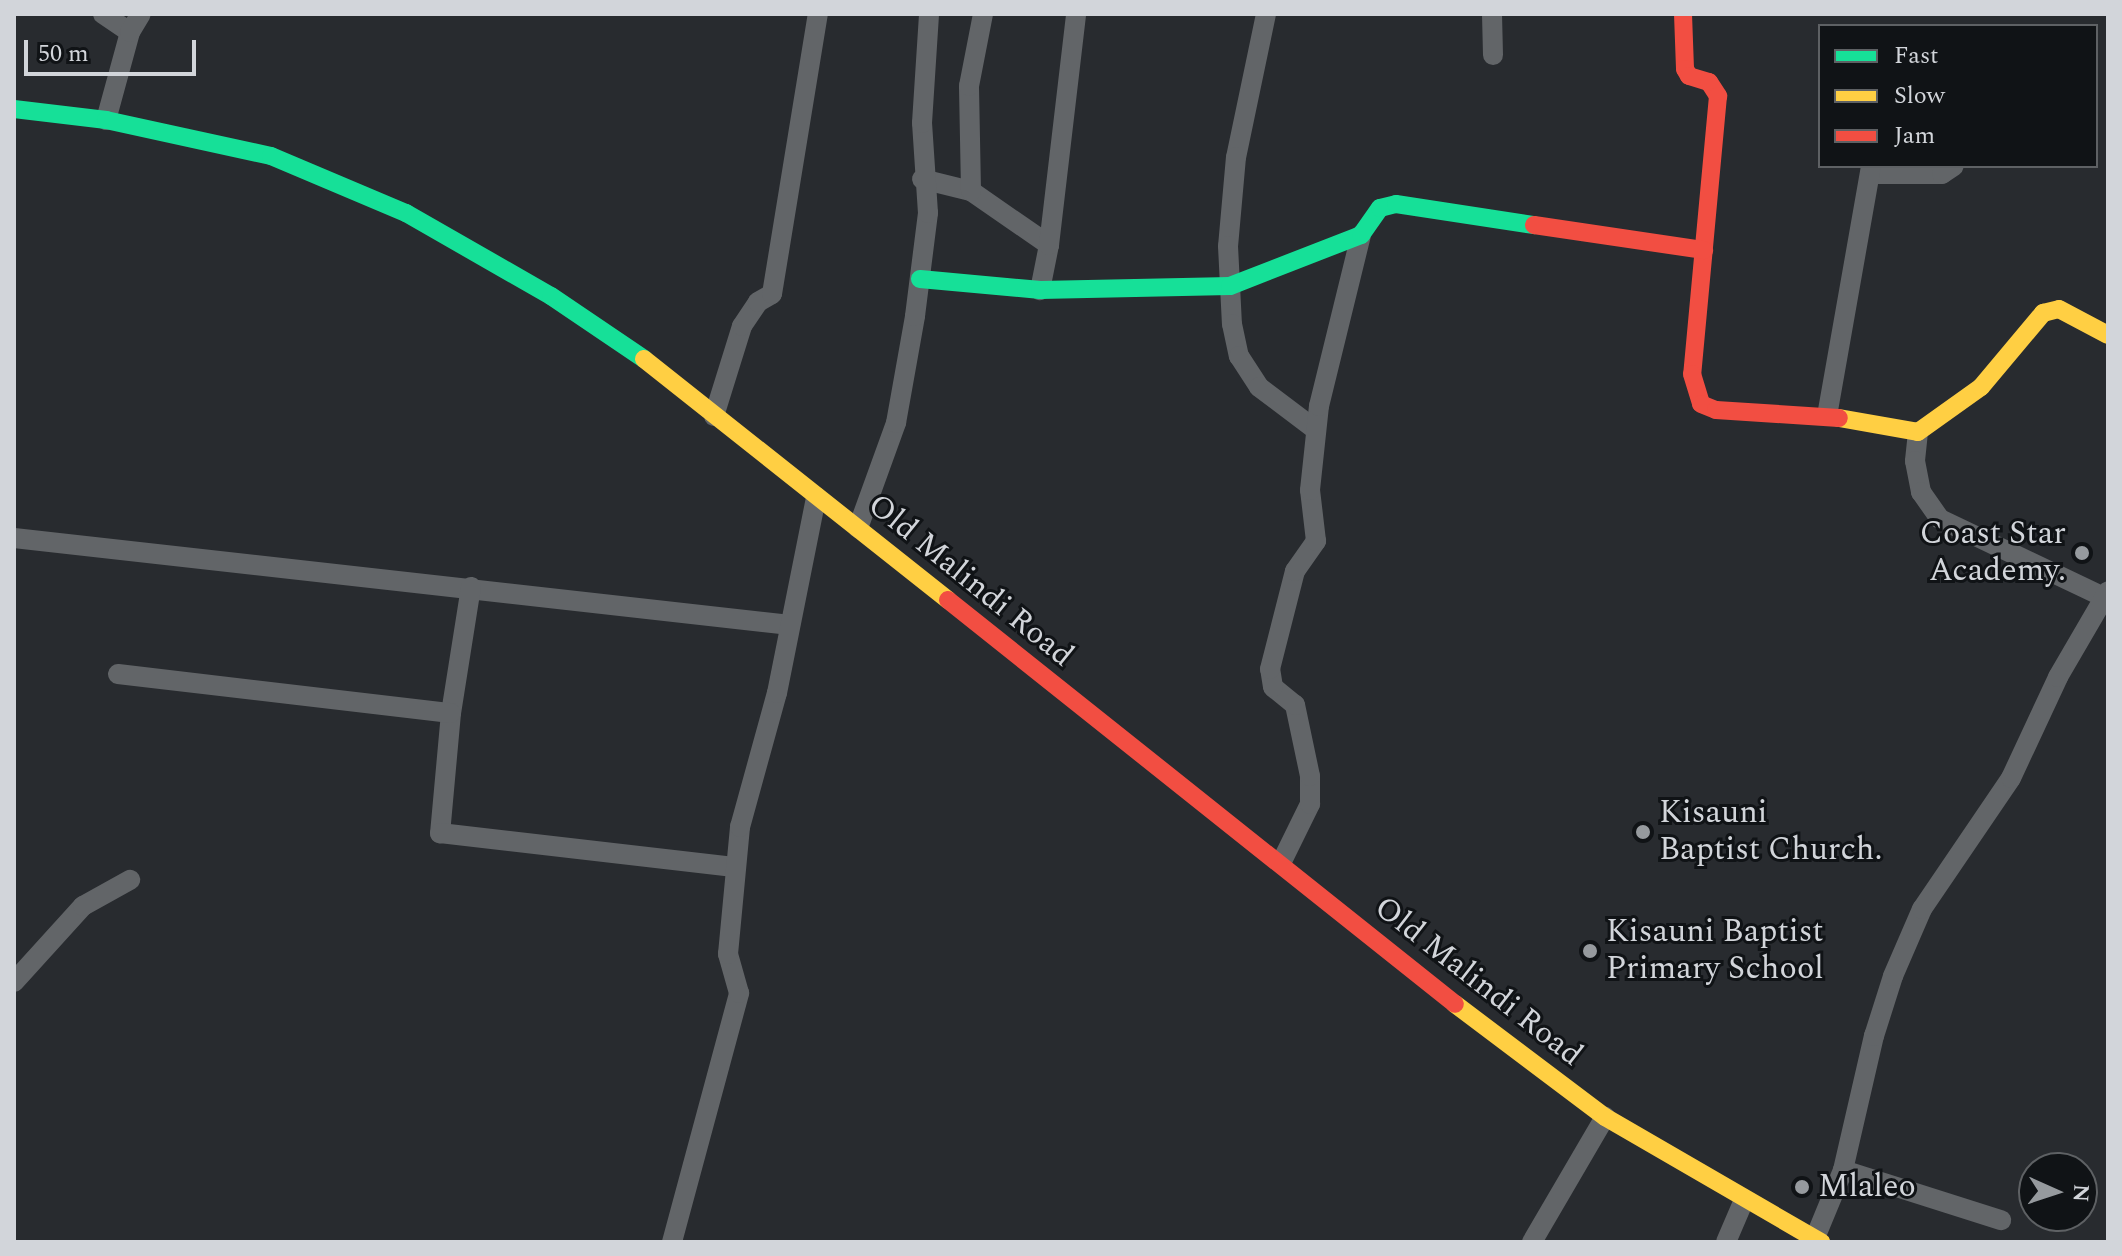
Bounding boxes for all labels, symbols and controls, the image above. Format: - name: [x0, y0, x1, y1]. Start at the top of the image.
- scale bar: [28, 24, 200, 74]
- legend: [1818, 24, 2098, 168]
- text: 50 m: [38, 36, 89, 72]
- text: Fast: [1894, 38, 1939, 74]
- text: Slow: [1894, 78, 1945, 114]
- text: Jam: [1894, 118, 1935, 154]
- street label: Old Malindi Road: [859, 486, 1081, 676]
- place label: Coast Star Academy.: [1920, 516, 2066, 591]
- marker: Coast Star Academy.: [2073, 544, 2091, 562]
- place label: Kisauni Baptist Church.: [1659, 795, 1882, 870]
- marker: Kisauni Baptist Church.: [1634, 823, 1652, 841]
- street label: Old Malindi Road: [1366, 889, 1590, 1075]
- place label: Kisauni Baptist Primary School: [1606, 914, 1824, 989]
- marker: Kisauni Baptist Primary School: [1581, 942, 1599, 960]
- north arrow: [2018, 1152, 2098, 1232]
- place label: Mlaleo: [1818, 1168, 1916, 1206]
- marker: Mlaleo: [1793, 1178, 1811, 1196]
- text: N: [2064, 1183, 2097, 1203]

